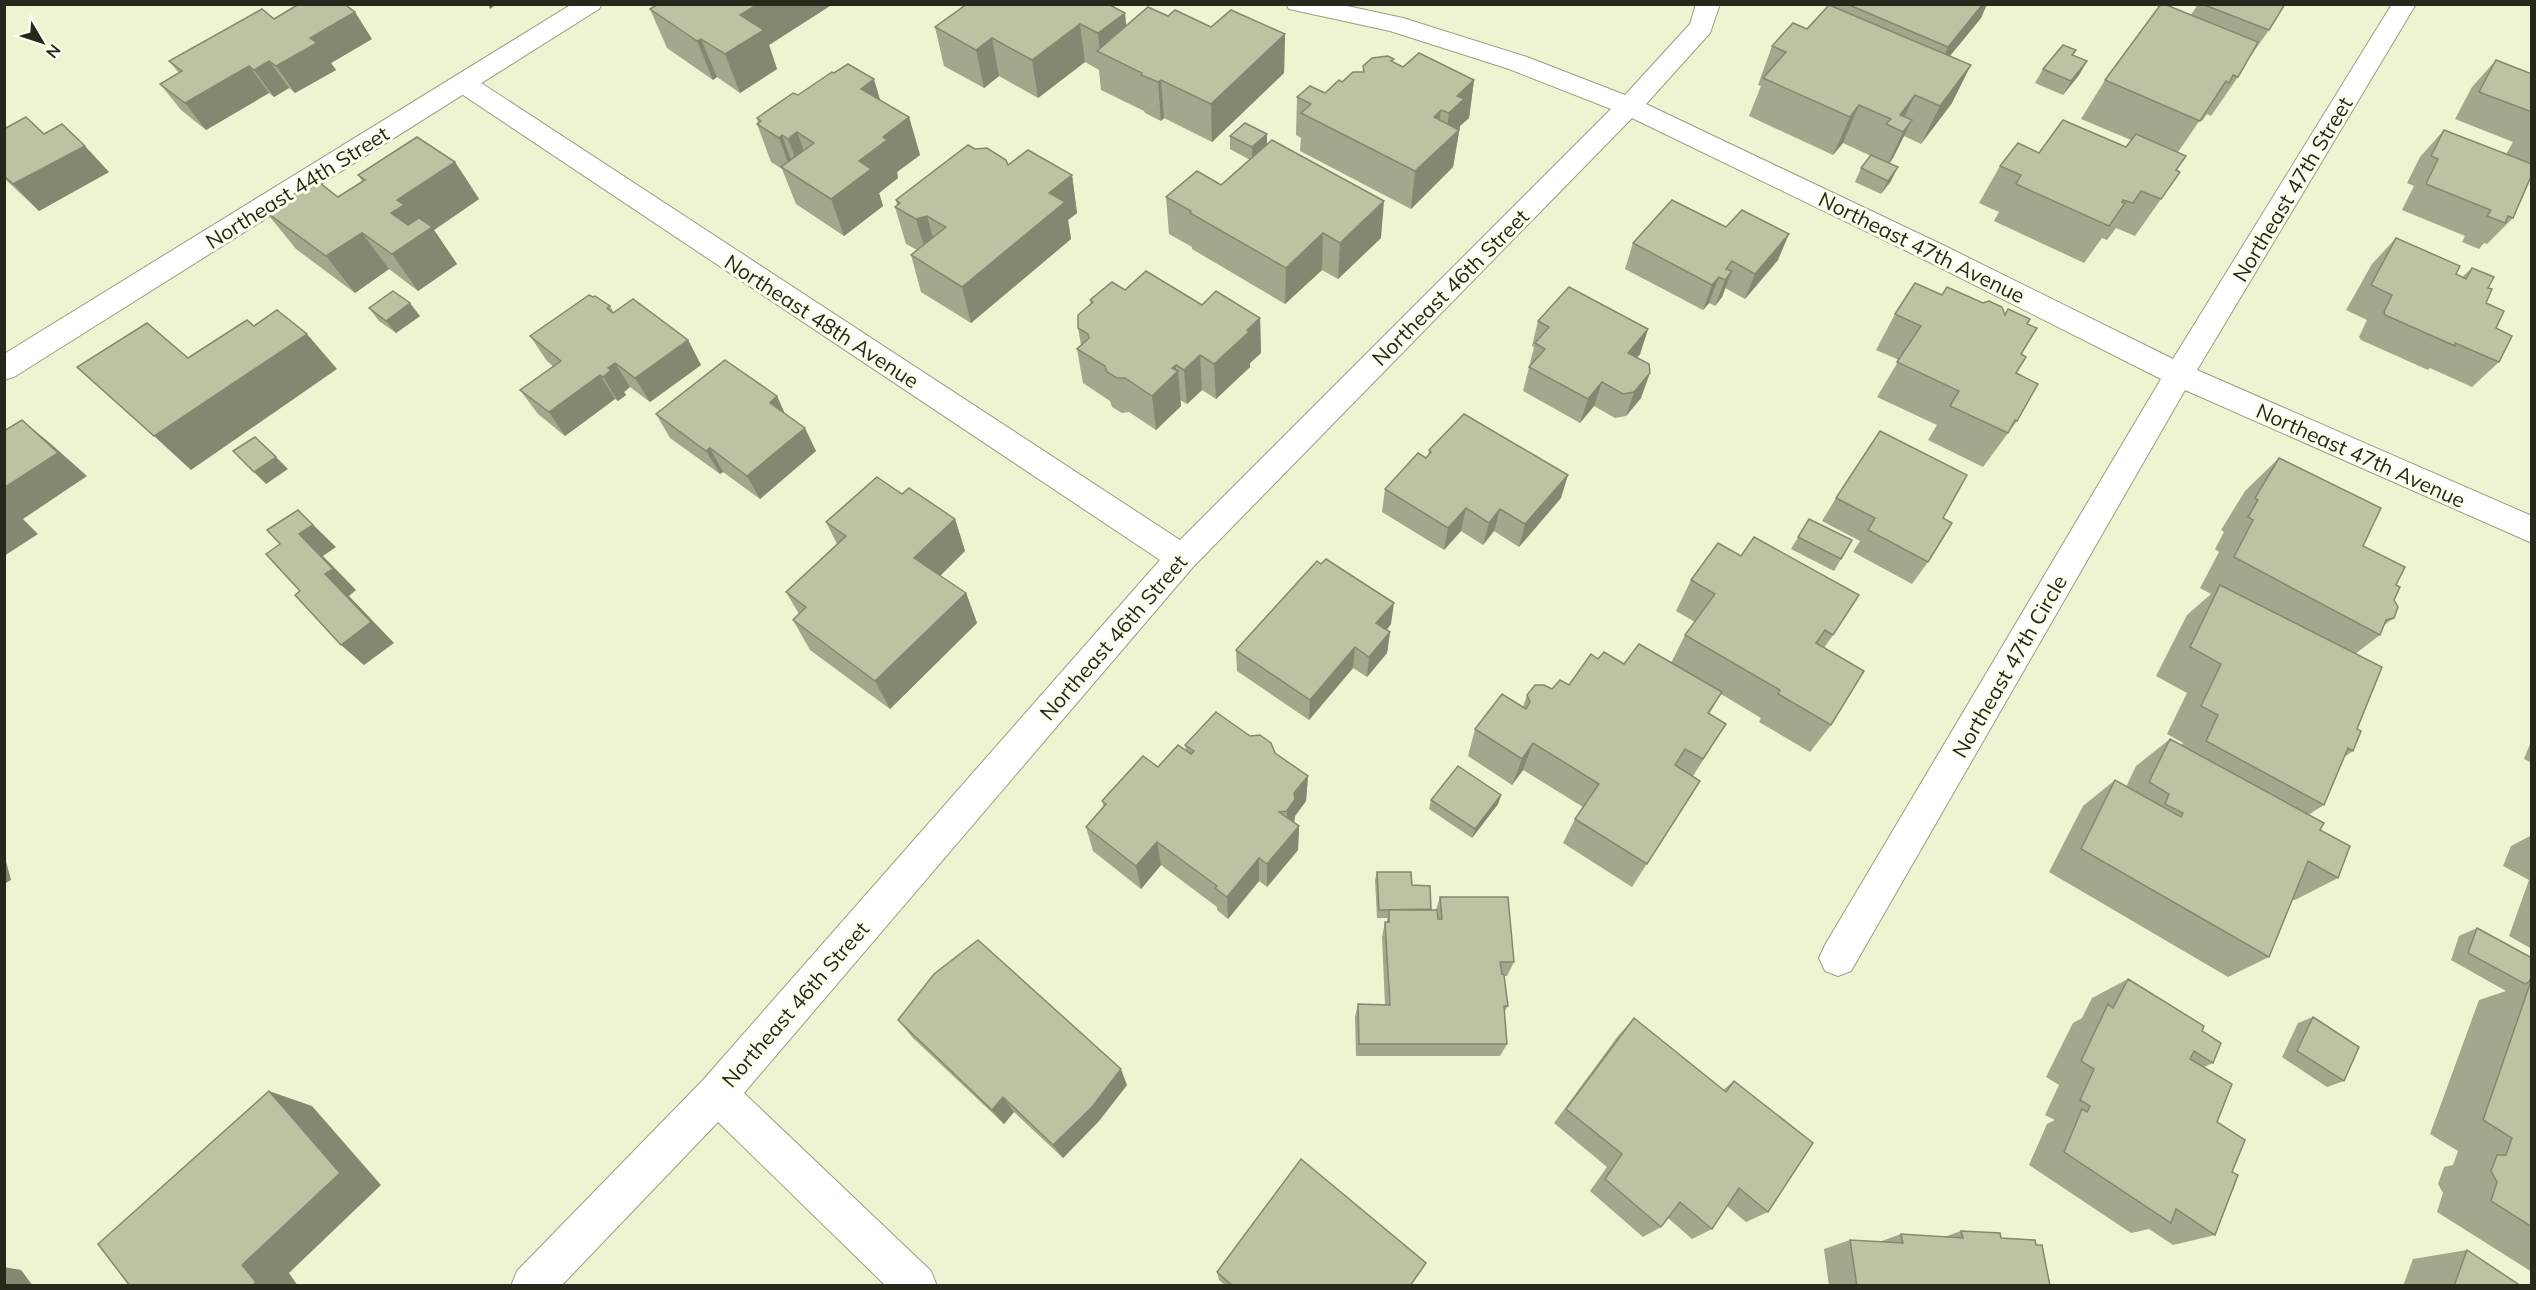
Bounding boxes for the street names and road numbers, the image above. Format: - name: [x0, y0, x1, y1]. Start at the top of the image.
- street label: Northeast 47th Street: [2226, 92, 2358, 286]
- street label: Northeast 44th Street: [201, 120, 393, 254]
- street label: Northeast 47th Avenue: [1815, 186, 2029, 308]
- street label: Northeast 46th Street: [1366, 203, 1534, 371]
- street label: Northeast 48th Avenue: [720, 249, 924, 393]
- street label: Northeast 47th Avenue: [2252, 397, 2470, 513]
- street label: Northeast 46th Street: [1034, 549, 1192, 725]
- street label: Northeast 47th Circle: [1946, 570, 2072, 762]
- street label: Northeast 46th Street: [716, 916, 874, 1092]

